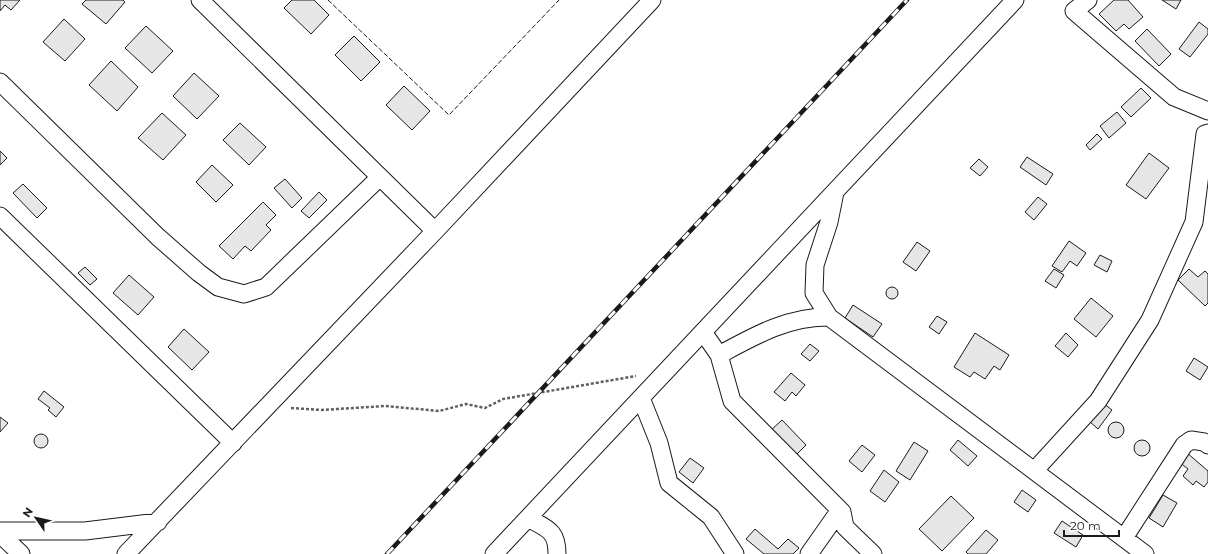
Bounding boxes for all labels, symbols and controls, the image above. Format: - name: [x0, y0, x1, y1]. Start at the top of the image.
- north arrow: [16, 498, 56, 538]
- text: N: [19, 505, 36, 520]
- scale bar: [1064, 512, 1119, 538]
- text: 20 m: [1070, 518, 1101, 533]

